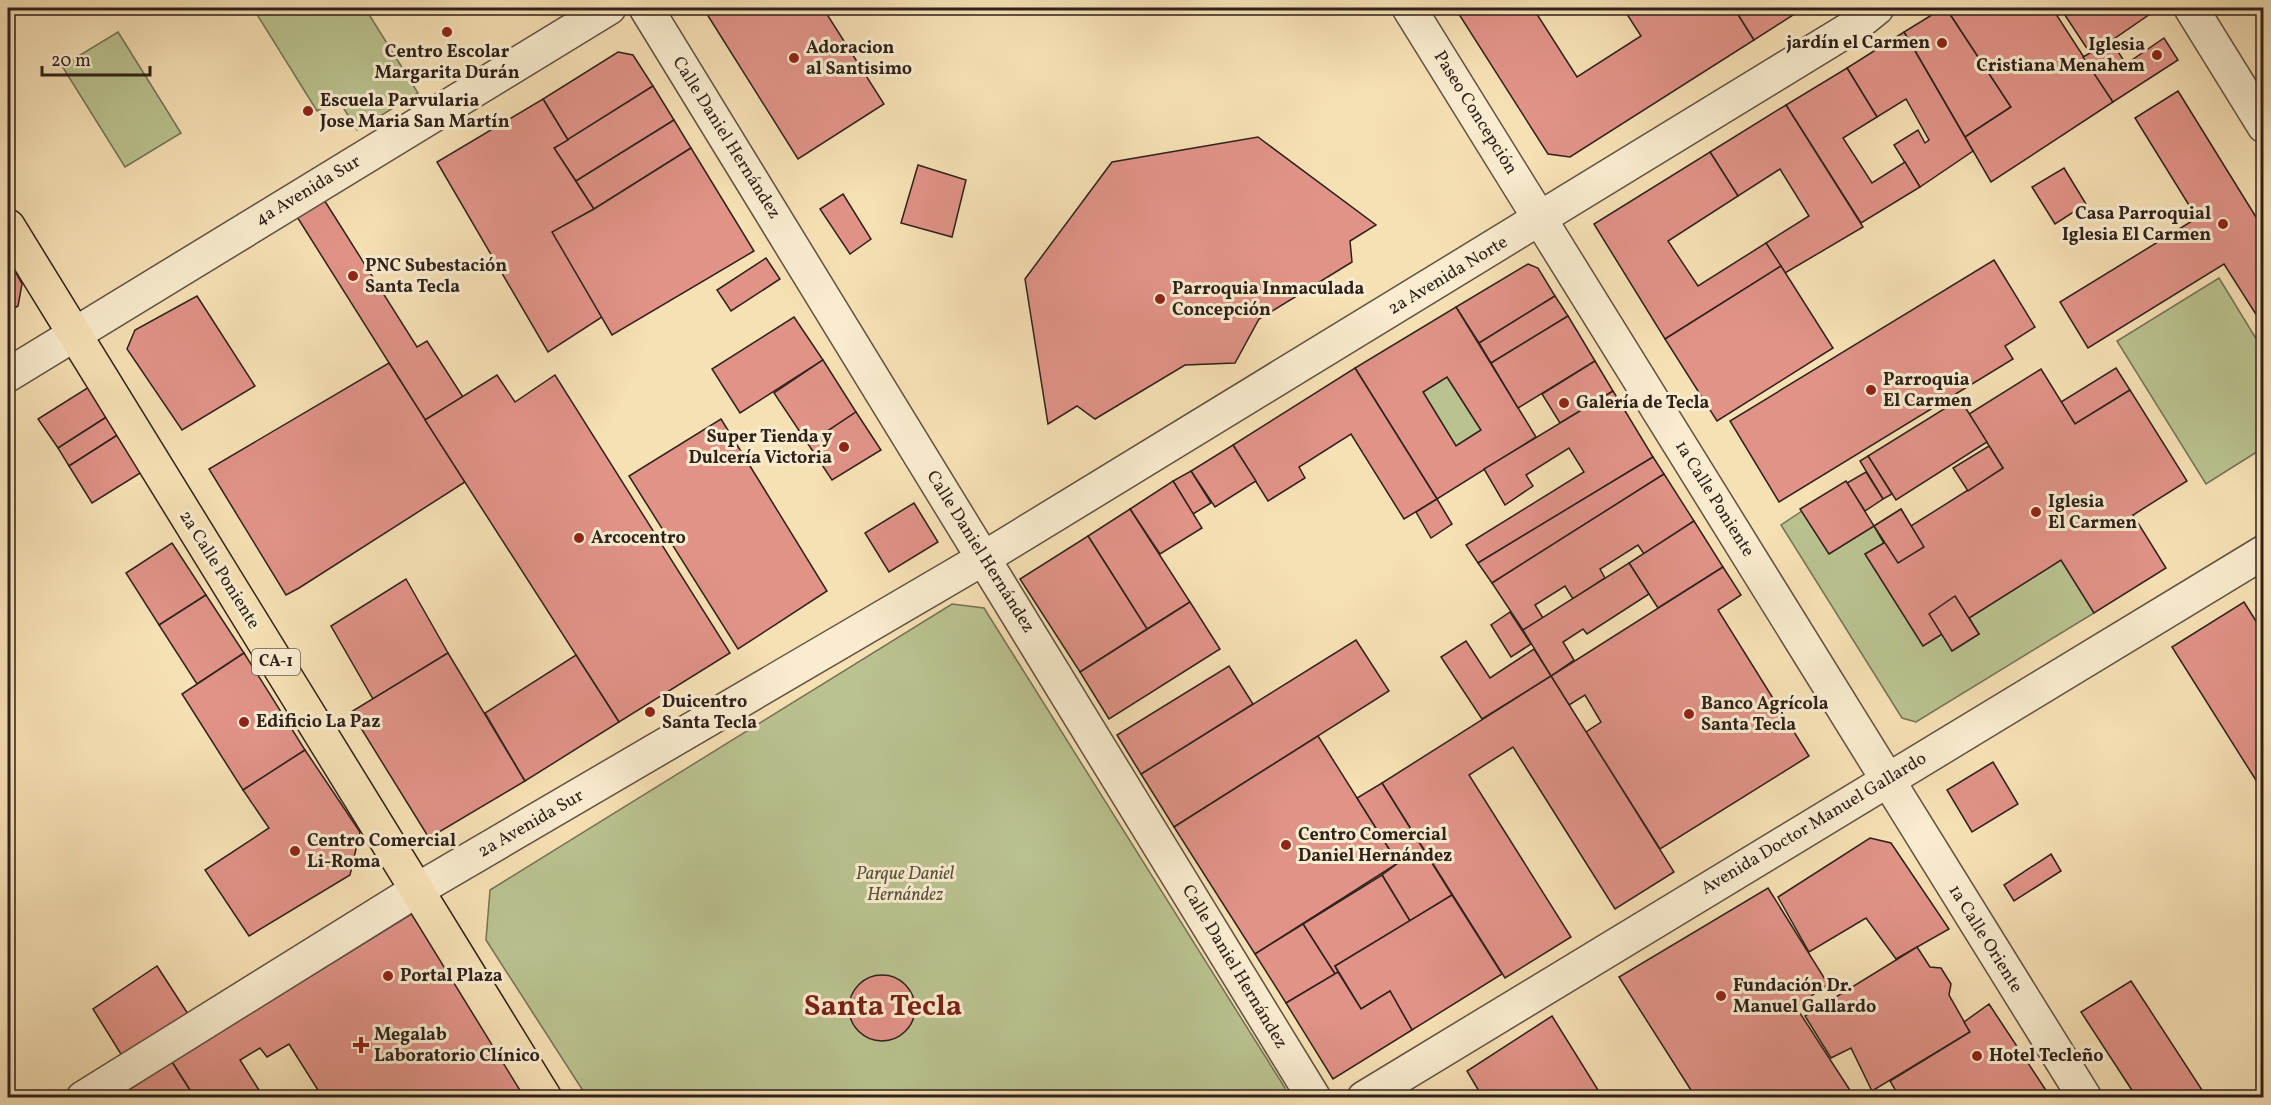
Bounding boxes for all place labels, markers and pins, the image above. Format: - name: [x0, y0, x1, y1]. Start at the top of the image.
- marker: Centro Escolar Margarita Durán: [440, 25, 454, 39]
- place label: jardín el Carmen: [1786, 31, 1930, 56]
- place label: Iglesia Cristiana Menahem: [1976, 33, 2145, 79]
- place label: Adoracion al Santisimo: [806, 36, 912, 82]
- marker: jardín el Carmen: [1935, 36, 1949, 50]
- place label: Centro Escolar Margarita Durán: [374, 40, 520, 86]
- marker: Iglesia Cristiana Menahem: [2150, 48, 2164, 62]
- marker: Adoracion al Santisimo: [787, 51, 801, 65]
- place label: Escuela Parvularia Jose Maria San Martín: [319, 89, 510, 135]
- marker: Escuela Parvularia Jose Maria San Martín: [301, 104, 315, 118]
- place label: Casa Parroquial Iglesia El Carmen: [2062, 202, 2211, 248]
- marker: Casa Parroquial Iglesia El Carmen: [2216, 217, 2230, 231]
- place label: PNC Subestación Santa Tecla: [365, 254, 507, 300]
- marker: PNC Subestación Santa Tecla: [346, 269, 360, 283]
- place label: Parroquia Inmaculada Concepción: [1172, 277, 1365, 323]
- marker: Parroquia Inmaculada Concepción: [1153, 292, 1167, 306]
- place label: Parroquia El Carmen: [1883, 368, 1972, 414]
- marker: Parroquia El Carmen: [1864, 383, 1878, 397]
- place label: Galería de Tecla: [1576, 391, 1710, 416]
- marker: Galería de Tecla: [1557, 396, 1571, 410]
- place label: Super Tienda y Dulcería Victoria: [688, 425, 832, 471]
- marker: Super Tienda y Dulcería Victoria: [837, 440, 851, 454]
- place label: Iglesia El Carmen: [2048, 490, 2137, 536]
- marker: Iglesia El Carmen: [2029, 505, 2043, 519]
- place label: Arcocentro: [591, 526, 686, 551]
- marker: Arcocentro: [572, 531, 586, 545]
- place label: Duicentro Santa Tecla: [662, 690, 757, 736]
- place label: Banco Agrícola Santa Tecla: [1701, 692, 1829, 738]
- marker: Duicentro Santa Tecla: [643, 705, 657, 719]
- marker: Banco Agrícola Santa Tecla: [1682, 707, 1696, 721]
- place label: Edificio La Paz: [256, 710, 380, 735]
- marker: Edificio La Paz: [237, 715, 251, 729]
- place label: Centro Comercial Daniel Hernández: [1298, 823, 1452, 869]
- place label: Centro Comercial Li-Roma: [307, 829, 456, 875]
- marker: Centro Comercial Daniel Hernández: [1279, 838, 1293, 852]
- marker: Centro Comercial Li-Roma: [288, 844, 302, 858]
- place label: Portal Plaza: [400, 964, 503, 989]
- marker: Portal Plaza: [381, 969, 395, 983]
- place label: Fundación Dr. Manuel Gallardo: [1733, 974, 1876, 1020]
- marker: Fundación Dr. Manuel Gallardo: [1714, 989, 1728, 1003]
- place label: Megalab Laboratorio Clínico: [374, 1023, 540, 1069]
- marker: Megalab Laboratorio Clínico: [352, 1036, 370, 1054]
- place label: Hotel Tecleño: [1989, 1044, 2103, 1069]
- marker: Hotel Tecleño: [1970, 1049, 1984, 1063]

